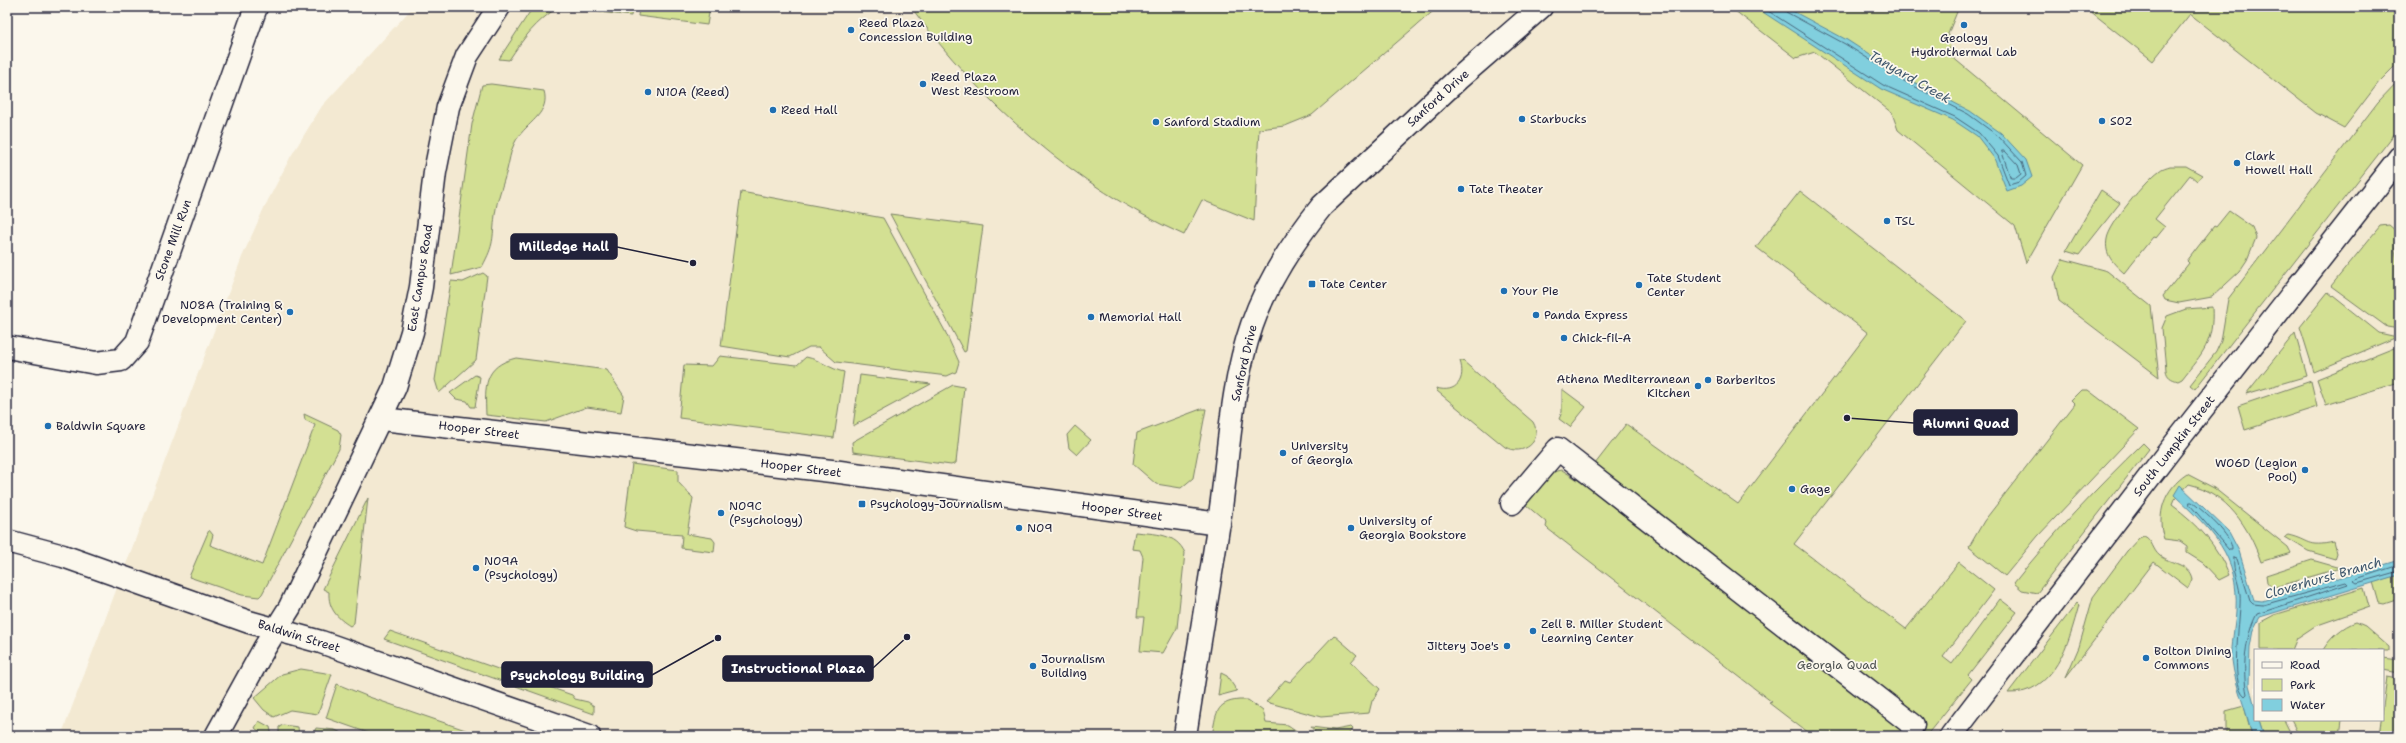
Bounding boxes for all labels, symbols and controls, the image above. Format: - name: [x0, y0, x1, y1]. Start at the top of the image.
- place label: Reed Plaza Concession Building: [859, 15, 972, 45]
- marker: Geology Hydrothermal Lab: [1959, 20, 1969, 30]
- marker: Reed Plaza Concession Building: [846, 25, 856, 35]
- place label: Geology Hydrothermal Lab: [1911, 30, 2017, 60]
- water label: Tanyard Creek: [1866, 47, 1954, 108]
- street label: Sanford Drive: [1403, 66, 1473, 130]
- place label: Reed Plaza West Restroom: [931, 69, 1019, 99]
- marker: Reed Plaza West Restroom: [918, 79, 928, 89]
- place label: N10A (Reed): [656, 84, 729, 100]
- marker: N10A (Reed): [643, 87, 653, 97]
- place label: Reed Hall: [781, 102, 838, 118]
- marker: Reed Hall: [768, 105, 778, 115]
- place label: Starbucks: [1530, 111, 1587, 127]
- place label: S02: [2110, 113, 2133, 129]
- place label: Sanford Stadium: [1164, 114, 1260, 130]
- marker: Starbucks: [1517, 114, 1527, 124]
- marker: S02: [2097, 116, 2107, 126]
- marker: Sanford Stadium: [1151, 117, 1161, 127]
- place label: Clark Howell Hall: [2245, 148, 2313, 178]
- marker: Clark Howell Hall: [2232, 158, 2242, 168]
- place label: Tate Theater: [1469, 181, 1544, 197]
- marker: Tate Theater: [1456, 184, 1466, 194]
- street label: Stone Mill Run: [151, 197, 195, 283]
- place label: TSL: [1895, 213, 1915, 229]
- marker: TSL: [1882, 216, 1892, 226]
- street label: East Campus Road: [404, 223, 436, 333]
- callout: Milledge Hall: [511, 234, 617, 259]
- text: Milledge Hall: [519, 238, 610, 255]
- place label: Tate Student Center: [1647, 270, 1721, 300]
- place label: Tate Center: [1320, 276, 1388, 292]
- marker: Tate Center: [1307, 279, 1317, 289]
- marker: Tate Student Center: [1634, 280, 1644, 290]
- place label: Your Pie: [1512, 283, 1559, 299]
- marker: Your Pie: [1499, 286, 1509, 296]
- place label: N08A (Training & Development Center): [162, 297, 283, 327]
- marker: N08A (Training & Development Center): [285, 307, 295, 317]
- place label: Panda Express: [1544, 307, 1628, 323]
- place label: Memorial Hall: [1099, 309, 1182, 325]
- marker: Panda Express: [1531, 310, 1541, 320]
- marker: Memorial Hall: [1086, 312, 1096, 322]
- street label: Sanford Drive: [1227, 323, 1261, 403]
- place label: Chick-fil-A: [1572, 330, 1632, 346]
- marker: Chick-fil-A: [1559, 333, 1569, 343]
- place label: Athena Mediterranean Kitchen: [1557, 371, 1690, 401]
- place label: Barberitos: [1716, 372, 1776, 388]
- marker: Barberitos: [1703, 375, 1713, 385]
- marker: Athena Mediterranean Kitchen: [1693, 381, 1703, 391]
- street label: South Lumpkin Street: [2130, 392, 2218, 500]
- callout: Alumni Quad: [1914, 410, 2017, 435]
- text: Alumni Quad: [1923, 415, 2010, 432]
- street label: Hooper Street: [438, 417, 520, 443]
- place label: Baldwin Square: [56, 418, 146, 434]
- marker: Baldwin Square: [43, 421, 53, 431]
- place label: University of Georgia: [1291, 438, 1353, 468]
- marker: University of Georgia: [1278, 448, 1288, 458]
- street label: Hooper Street: [760, 455, 842, 481]
- place label: W06D (Legion Pool): [2215, 455, 2297, 485]
- marker: W06D (Legion Pool): [2300, 465, 2310, 475]
- place label: Gage: [1800, 481, 1831, 497]
- marker: Gage: [1787, 484, 1797, 494]
- place label: Psychology-Journalism: [870, 496, 1003, 512]
- street label: Hooper Street: [1080, 497, 1164, 525]
- place label: N09C (Psychology): [729, 498, 803, 528]
- marker: Psychology-Journalism: [857, 499, 867, 509]
- marker: N09C (Psychology): [716, 508, 726, 518]
- place label: University of Georgia Bookstore: [1359, 513, 1467, 543]
- place label: N09: [1027, 520, 1053, 536]
- marker: N09: [1014, 523, 1024, 533]
- marker: University of Georgia Bookstore: [1346, 523, 1356, 533]
- place label: N09A (Psychology): [484, 553, 558, 583]
- water label: Cloverhurst Branch: [2263, 553, 2383, 603]
- marker: N09A (Psychology): [471, 563, 481, 573]
- street label: Baldwin Street: [256, 616, 342, 656]
- place label: Zell B. Miller Student Learning Center: [1541, 616, 1663, 646]
- marker: Zell B. Miller Student Learning Center: [1528, 626, 1538, 636]
- place label: Jittery Joe's: [1427, 638, 1499, 654]
- marker: Jittery Joe's: [1502, 641, 1512, 651]
- place label: Bolton Dining Commons: [2154, 643, 2231, 673]
- legend: [2254, 649, 2384, 721]
- place label: Journalism Building: [1041, 651, 1105, 681]
- marker: Bolton Dining Commons: [2141, 653, 2151, 663]
- callout: Instructional Plaza: [723, 656, 873, 681]
- park label: Georgia Quad: [1797, 657, 1878, 673]
- text: Road: [2290, 657, 2321, 673]
- text: Instructional Plaza: [731, 660, 865, 677]
- marker: Journalism Building: [1028, 661, 1038, 671]
- callout: Psychology Building: [502, 662, 652, 687]
- text: Psychology Building: [510, 667, 645, 684]
- text: Park: [2290, 677, 2316, 693]
- text: Water: [2290, 697, 2326, 713]

